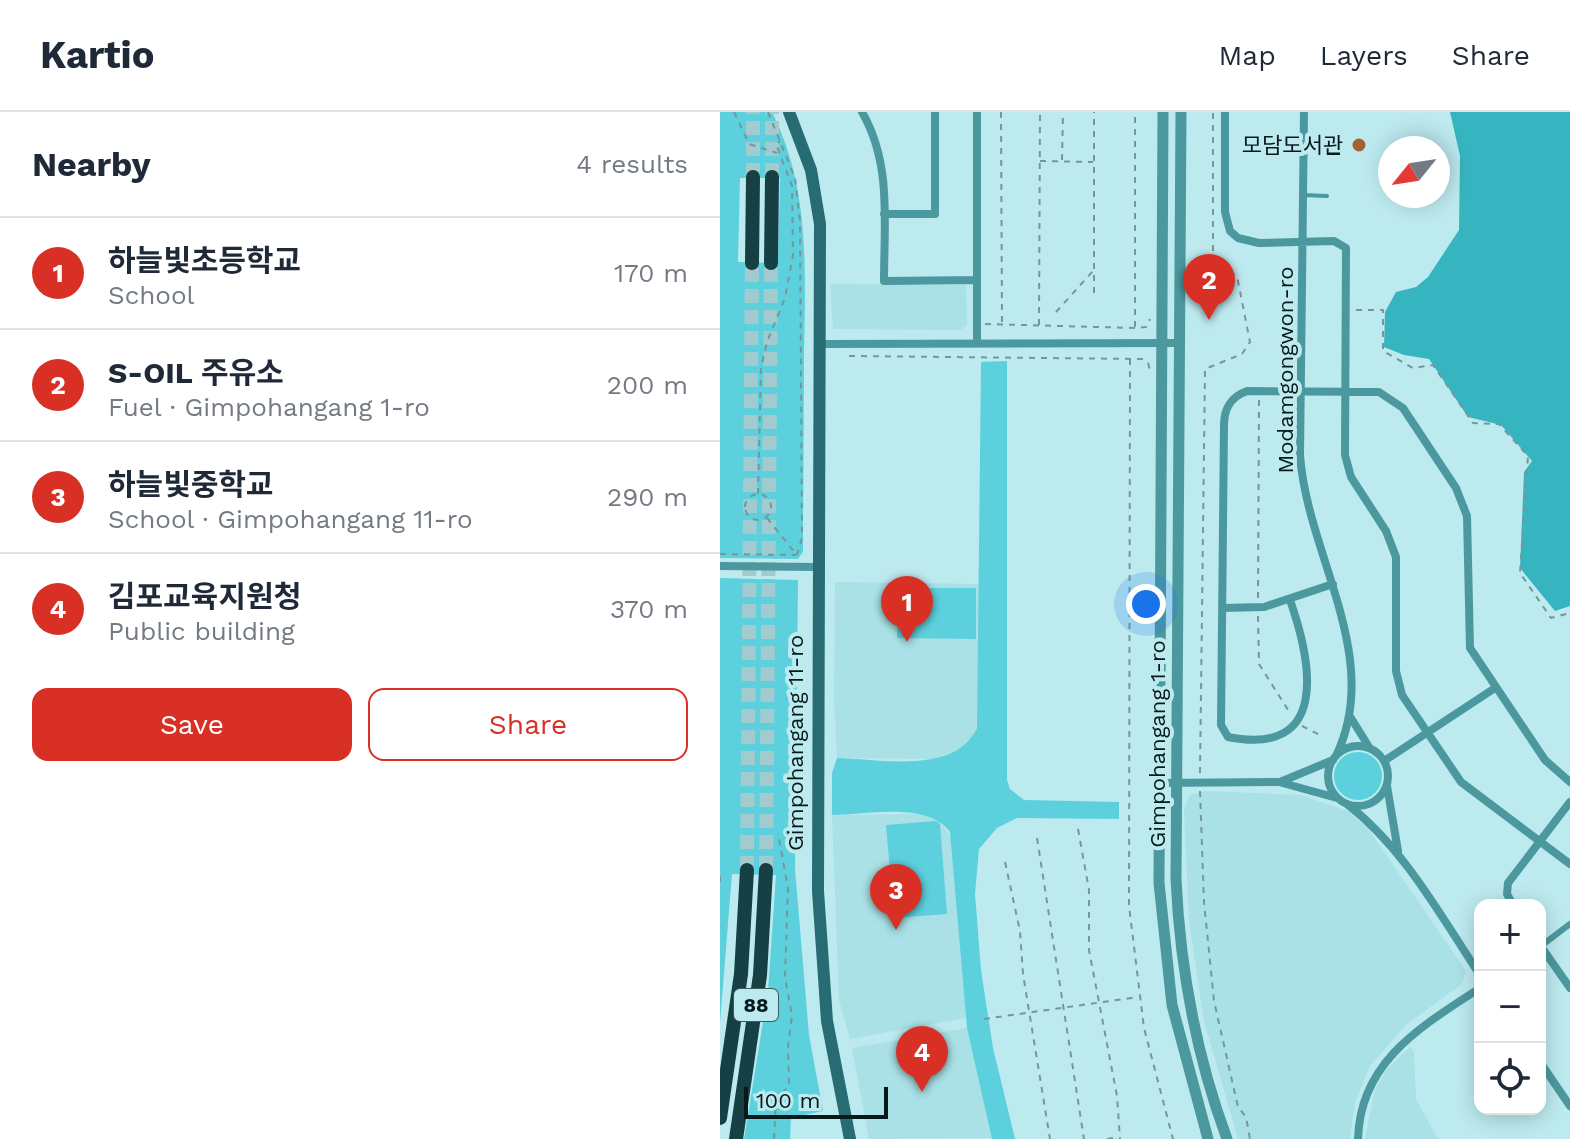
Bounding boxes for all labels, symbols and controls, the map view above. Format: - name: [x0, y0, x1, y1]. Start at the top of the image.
- text: Kartio: [40, 33, 154, 77]
- text: Map: [1219, 39, 1276, 72]
- text: Layers: [1320, 39, 1408, 72]
- text: Share: [1452, 39, 1530, 72]
- place label: 모담도서관: [1242, 133, 1343, 158]
- marker: 모담도서관: [1350, 136, 1368, 154]
- north arrow: [1378, 136, 1450, 208]
- text: Nearby: [32, 144, 151, 184]
- text: 4 results: [576, 149, 688, 179]
- text: 하늘빛초등학교: [108, 243, 301, 278]
- pin: 2: [1183, 254, 1235, 320]
- text: 1: [52, 258, 64, 288]
- text: 170 m: [614, 258, 688, 288]
- street label: Modamgongwon-ro: [1273, 267, 1298, 473]
- text: School: [108, 280, 194, 310]
- text: S-OIL 주유소: [108, 355, 284, 390]
- text: 2: [50, 370, 66, 400]
- text: 200 m: [607, 370, 688, 400]
- text: Fuel · Gimpohangang 1-ro: [108, 392, 430, 422]
- text: 하늘빛중학교: [108, 467, 274, 502]
- text: 3: [50, 482, 66, 512]
- text: 290 m: [607, 482, 688, 512]
- text: School · Gimpohangang 11-ro: [108, 504, 473, 534]
- pin: 1: [881, 576, 933, 642]
- text: 김포교육지원청: [108, 579, 301, 614]
- your location: [1126, 584, 1166, 624]
- text: 4: [50, 594, 66, 624]
- text: 370 m: [610, 594, 688, 624]
- text: Public building: [108, 616, 295, 646]
- street label: Gimpohangang 11-ro: [783, 635, 808, 851]
- street label: Gimpohangang 1-ro: [1145, 640, 1170, 848]
- button: Save: [32, 688, 352, 761]
- button: Share: [368, 688, 688, 761]
- pin: 3: [870, 864, 922, 930]
- map controls: [1474, 899, 1546, 1115]
- button: +: [1474, 899, 1546, 971]
- button: −: [1474, 971, 1546, 1043]
- road number: 88: [734, 989, 778, 1021]
- pin: 4: [896, 1026, 948, 1092]
- button: locate: [1474, 1043, 1546, 1115]
- scale bar: [744, 1083, 888, 1119]
- text: 100 m: [756, 1088, 820, 1113]

